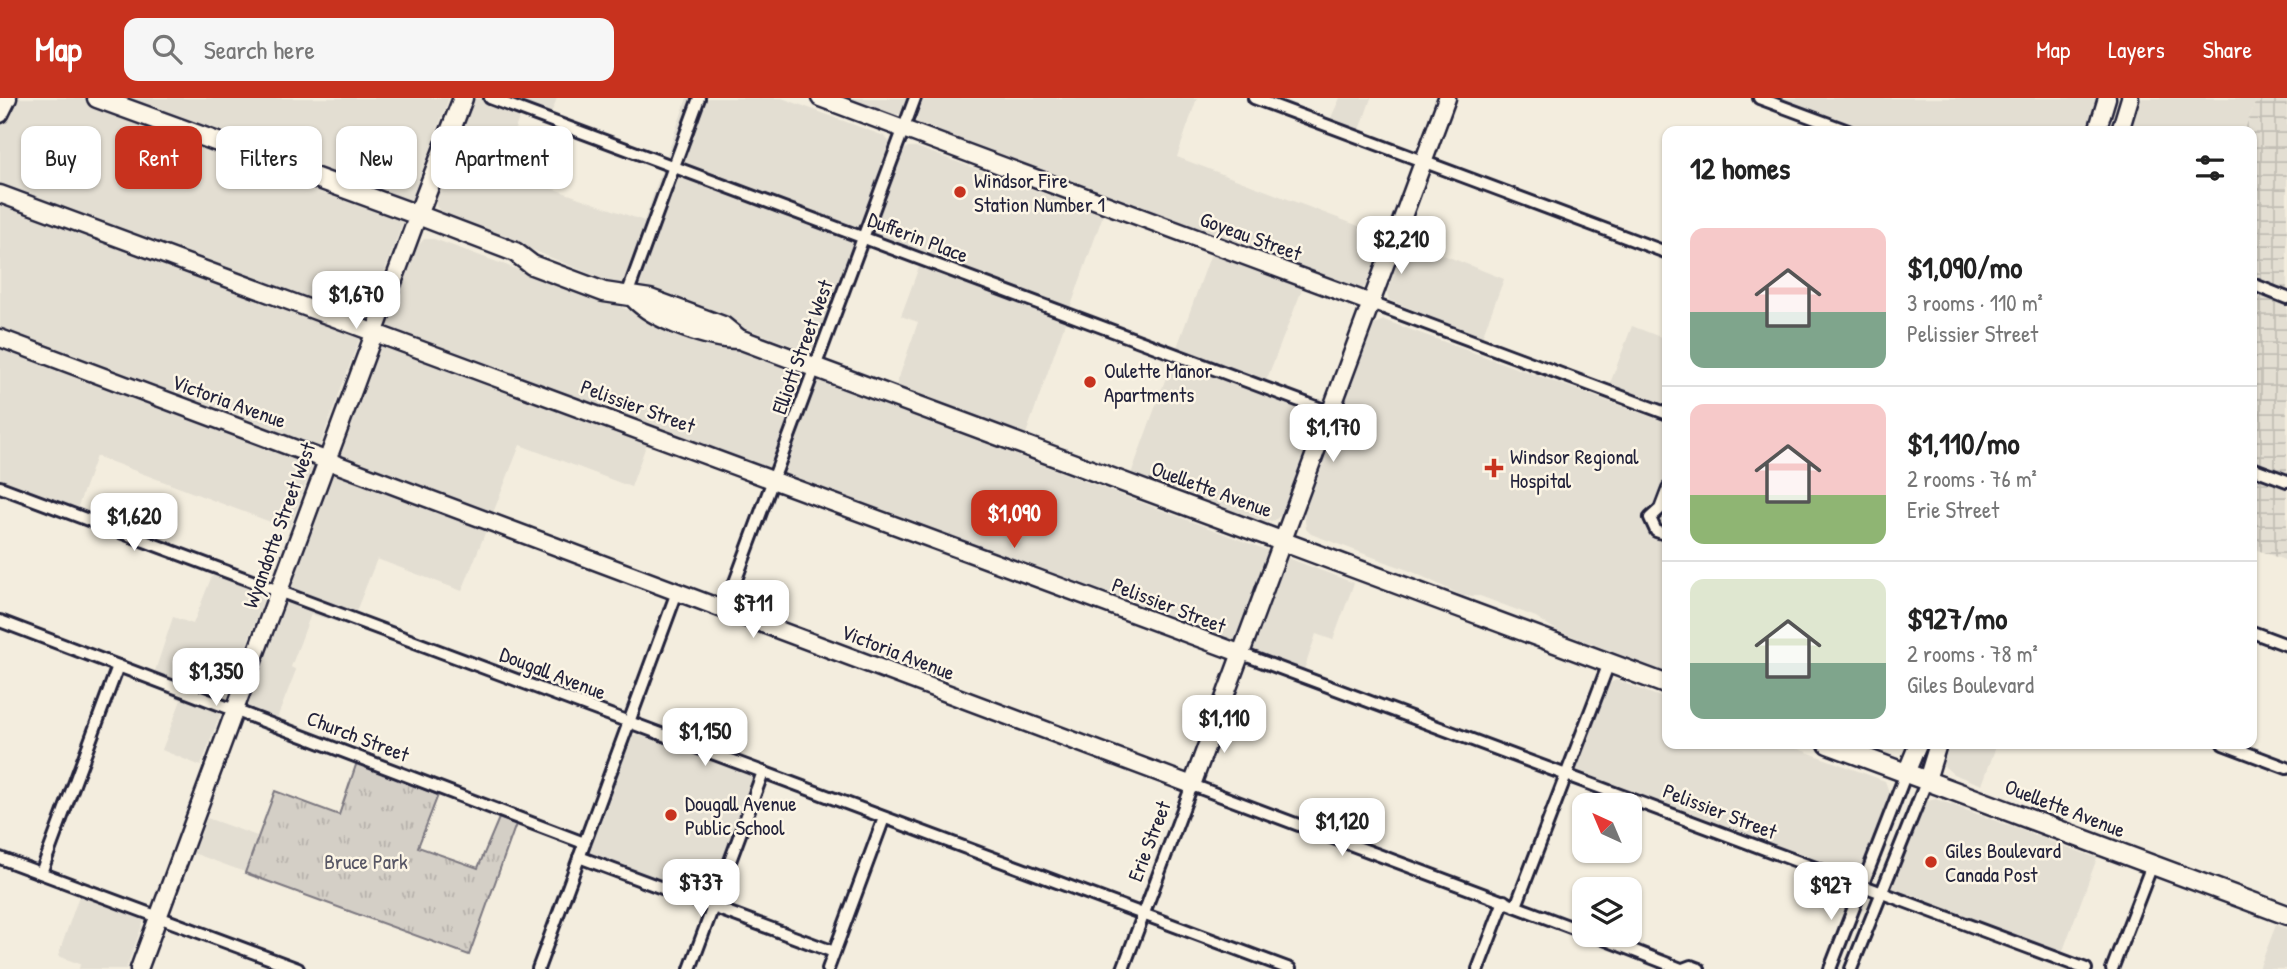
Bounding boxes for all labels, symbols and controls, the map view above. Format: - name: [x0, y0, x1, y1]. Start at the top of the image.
- search box: [124, 18, 614, 81]
- text: Map: [35, 27, 82, 71]
- icon: search: [148, 30, 186, 68]
- text: Search here: [204, 32, 315, 67]
- text: Map: [2036, 33, 2070, 65]
- text: Layers: [2108, 33, 2165, 65]
- text: Share: [2203, 33, 2252, 65]
- chip: Buy: [21, 126, 101, 189]
- chip: Rent: [115, 126, 202, 189]
- chip: Filters: [216, 126, 322, 189]
- chip: New: [336, 126, 417, 189]
- chip: Apartment: [431, 126, 573, 189]
- text: 12 homes: [1690, 148, 1790, 188]
- icon: filters: [2191, 149, 2229, 187]
- place label: Windsor Fire Station Number 1: [974, 166, 1105, 219]
- marker: Windsor Fire Station Number 1: [952, 184, 968, 200]
- street label: Goyeau Street: [1196, 204, 1307, 268]
- street label: Dufferin Place: [864, 205, 972, 269]
- pin: $2,210: [1344, 216, 1458, 276]
- text: $2,210: [1373, 223, 1429, 254]
- text: $1,090/mo: [1907, 247, 2022, 287]
- icon: home: [1746, 256, 1830, 340]
- pin: $1,670: [299, 272, 413, 331]
- street label: Elliott Street West: [764, 275, 840, 418]
- text: $1,670: [328, 278, 384, 309]
- text: 3 rooms · 110 m²: [1907, 287, 2043, 318]
- text: Pelissier Street: [1907, 318, 2038, 349]
- place label: Oulette Manor Apartments: [1104, 356, 1212, 409]
- street label: Victoria Avenue: [168, 367, 290, 435]
- street label: Pelissier Street: [577, 372, 700, 440]
- marker: Oulette Manor Apartments: [1082, 374, 1098, 390]
- pin: $1,170: [1276, 404, 1390, 464]
- text: $1,170: [1306, 411, 1360, 442]
- text: $1,110/mo: [1907, 423, 2020, 463]
- icon: home: [1746, 432, 1830, 516]
- street label: Wyandotte Street West: [236, 437, 323, 612]
- place label: Windsor Regional Hospital: [1510, 442, 1639, 495]
- street label: Ouellette Avenue: [1147, 454, 1277, 524]
- marker: Windsor Regional Hospital: [1484, 458, 1504, 478]
- text: 2 rooms · 76 m²: [1907, 463, 2037, 494]
- pin: $1,090: [957, 490, 1071, 550]
- pin: $1,620: [77, 494, 191, 553]
- text: Erie Street: [1907, 494, 1999, 525]
- text: $1,090: [987, 497, 1041, 528]
- text: $1,620: [107, 500, 161, 531]
- street label: Pelissier Street: [1108, 570, 1231, 640]
- pin: $711: [712, 580, 794, 640]
- text: $711: [733, 587, 773, 618]
- text: $927/mo: [1907, 598, 2007, 638]
- icon: home: [1746, 607, 1830, 691]
- street label: Victoria Avenue: [837, 617, 959, 687]
- text: 2 rooms · 78 m²: [1907, 638, 2038, 669]
- street label: Dougall Avenue: [496, 639, 610, 707]
- pin: $1,350: [159, 648, 273, 708]
- text: $1,350: [189, 655, 244, 686]
- text: Giles Boulevard: [1907, 669, 2034, 700]
- pin: $1,110: [1167, 696, 1281, 755]
- text: $1,110: [1198, 702, 1250, 733]
- street label: Church Street: [303, 703, 414, 769]
- pin: $1,150: [648, 708, 762, 768]
- text: $1,150: [678, 715, 732, 746]
- street label: Ouellette Avenue: [2001, 772, 2129, 844]
- street label: Pelissier Street: [1659, 776, 1782, 846]
- place label: Dougall Avenue Public School: [685, 789, 797, 842]
- north arrow: [1572, 793, 1642, 863]
- map controls: [1572, 793, 1642, 947]
- street label: Erie Street: [1120, 796, 1178, 885]
- pin: $1,120: [1285, 798, 1399, 858]
- text: $1,120: [1315, 805, 1369, 836]
- marker: Dougall Avenue Public School: [663, 807, 679, 823]
- place label: Giles Boulevard Canada Post: [1945, 836, 2061, 889]
- park label: Bruce Park: [324, 847, 408, 876]
- marker: Giles Boulevard Canada Post: [1923, 854, 1939, 870]
- pin: $737: [660, 860, 742, 919]
- pin: $927: [1790, 862, 1872, 922]
- text: $737: [679, 866, 723, 897]
- text: $927: [1810, 869, 1852, 900]
- button: layers: [1572, 877, 1642, 947]

